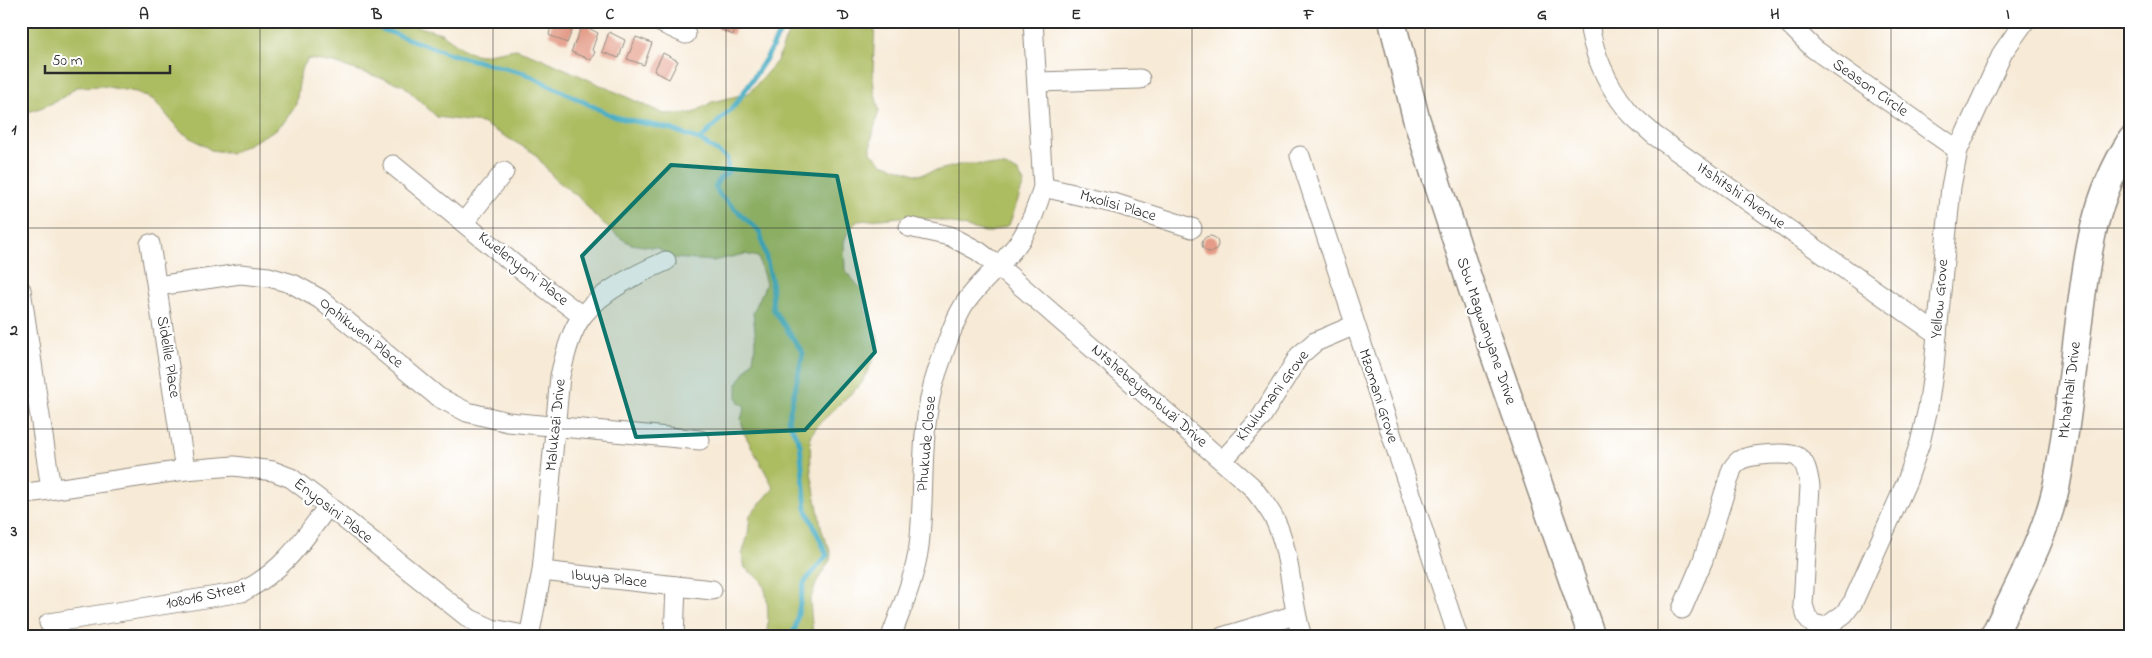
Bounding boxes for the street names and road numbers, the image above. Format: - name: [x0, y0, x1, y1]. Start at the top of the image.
- street label: Season Circle: [1827, 53, 1914, 124]
- street label: Itshitshi Avenue: [1692, 156, 1791, 236]
- street label: Mxolisi Place: [1077, 184, 1160, 229]
- street label: Kwelenyoni Place: [472, 226, 574, 313]
- street label: Sbu Magwanyane Drive: [1450, 254, 1523, 409]
- street label: Yellow Grove: [1925, 257, 1956, 340]
- street label: Ophikweni Place: [314, 291, 409, 375]
- street label: Sidelile Place: [150, 314, 186, 401]
- street label: Ntshebeyembuzi Drive: [1085, 338, 1213, 454]
- street label: Mkhathali Drive: [2052, 339, 2088, 440]
- street label: Khulumani Grove: [1231, 345, 1316, 447]
- street label: Mzomani Grove: [1351, 346, 1405, 447]
- street label: Malukazi Drive: [539, 377, 573, 472]
- street label: Phukude Close: [911, 394, 943, 493]
- street label: Enyosini Place: [288, 472, 378, 550]
- street label: Ibuya Place: [570, 563, 649, 595]
- street label: 108016 Street: [164, 576, 249, 616]

